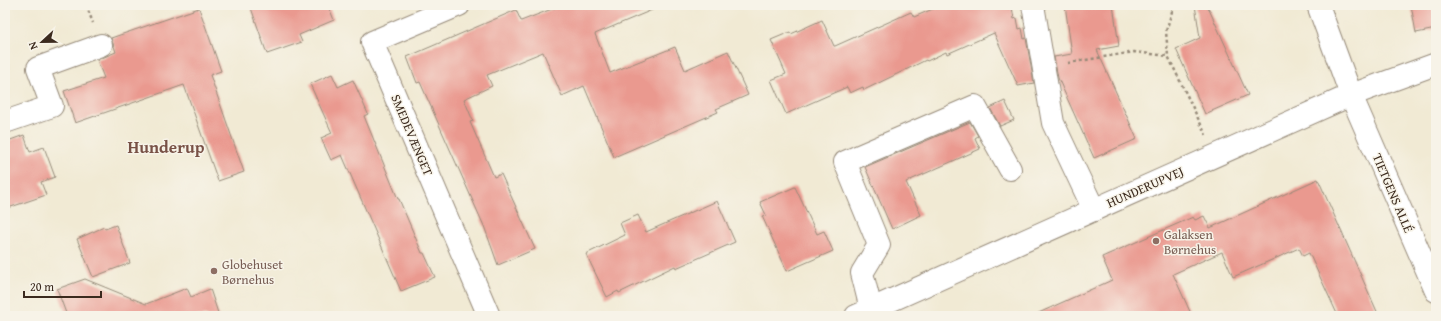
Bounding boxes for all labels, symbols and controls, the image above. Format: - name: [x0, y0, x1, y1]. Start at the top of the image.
- north arrow: [22, 22, 62, 62]
- text: N: [24, 39, 42, 52]
- street label: SMEDEVÆNGET: [386, 91, 438, 179]
- district label: Hunderup: [128, 134, 205, 159]
- street label: TIETGENS ALLÉ: [1368, 151, 1418, 236]
- street label: HUNDERUPVEJ: [1104, 162, 1186, 212]
- place label: Galaksen Børnehus: [1164, 225, 1216, 259]
- marker: Galaksen Børnehus: [1151, 236, 1161, 246]
- place label: Globehuset Børnehus: [222, 255, 283, 289]
- marker: Globehuset Børnehus: [209, 266, 219, 276]
- scale bar: [24, 273, 101, 299]
- text: 20 m: [30, 278, 54, 295]

